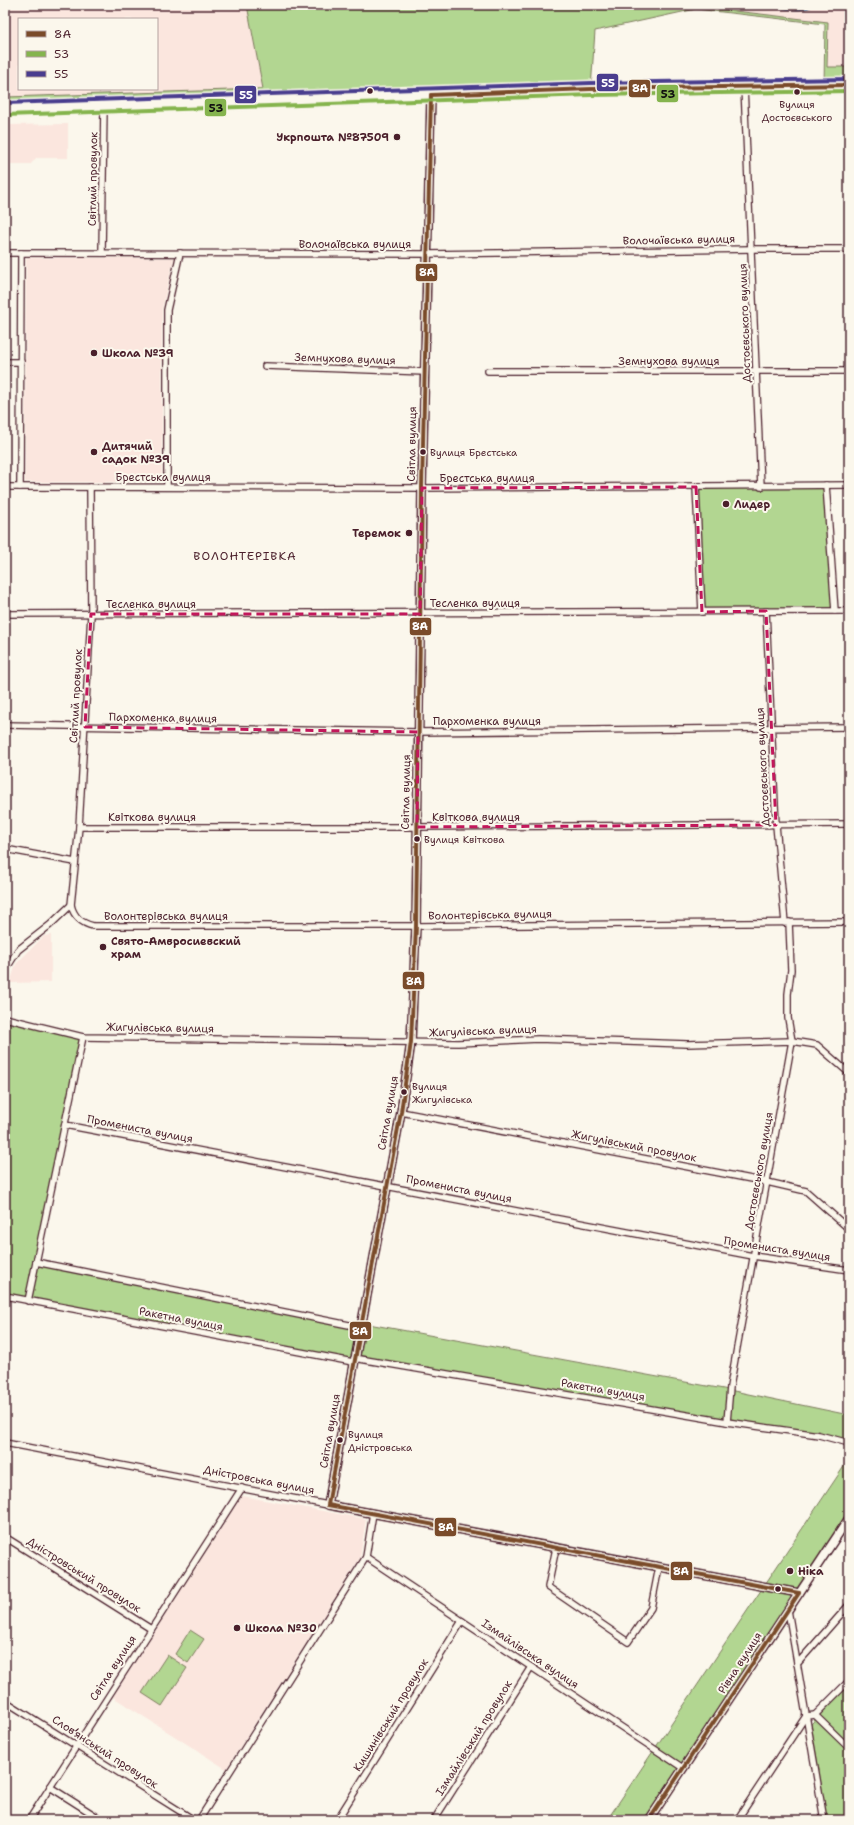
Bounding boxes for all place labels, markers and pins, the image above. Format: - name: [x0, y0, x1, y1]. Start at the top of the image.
- unlabelled marker: [365, 86, 375, 96]
- marker: Вулиця Достоєвського: [792, 87, 802, 97]
- place label: Вулиця Достоєвського: [762, 98, 832, 124]
- place label: Укрпошта №87509: [276, 130, 389, 145]
- marker: Укрпошта №87509: [392, 132, 402, 142]
- place label: Школа №39: [102, 346, 174, 361]
- marker: Школа №39: [89, 348, 99, 358]
- place label: Дитячий садок №39: [102, 439, 170, 467]
- place label: Вулиця Брестська: [430, 446, 518, 459]
- marker: Дитячий садок №39: [89, 447, 99, 457]
- marker: Вулиця Брестська: [418, 447, 428, 457]
- place label: Лидер: [734, 497, 770, 512]
- marker: Лидер: [721, 499, 731, 509]
- place label: Теремок: [352, 526, 401, 541]
- marker: Теремок: [404, 528, 414, 538]
- place label: Вулиця Квіткова: [424, 833, 505, 846]
- marker: Вулиця Квіткова: [412, 834, 422, 844]
- place label: Свято-Амвросиевский храм: [111, 934, 241, 962]
- marker: Свято-Амвросиевский храм: [98, 942, 108, 952]
- place label: Вулиця Жигулівська: [412, 1080, 473, 1106]
- marker: Вулиця Жигулівська: [399, 1087, 409, 1097]
- place label: Вулиця Дністровська: [348, 1428, 413, 1454]
- marker: Вулиця Дністровська: [335, 1435, 345, 1445]
- place label: Ніка: [798, 1564, 824, 1579]
- marker: Ніка: [785, 1566, 795, 1576]
- unlabelled marker: [773, 1584, 783, 1594]
- place label: Школа №30: [245, 1621, 317, 1636]
- marker: Школа №30: [232, 1623, 242, 1633]

